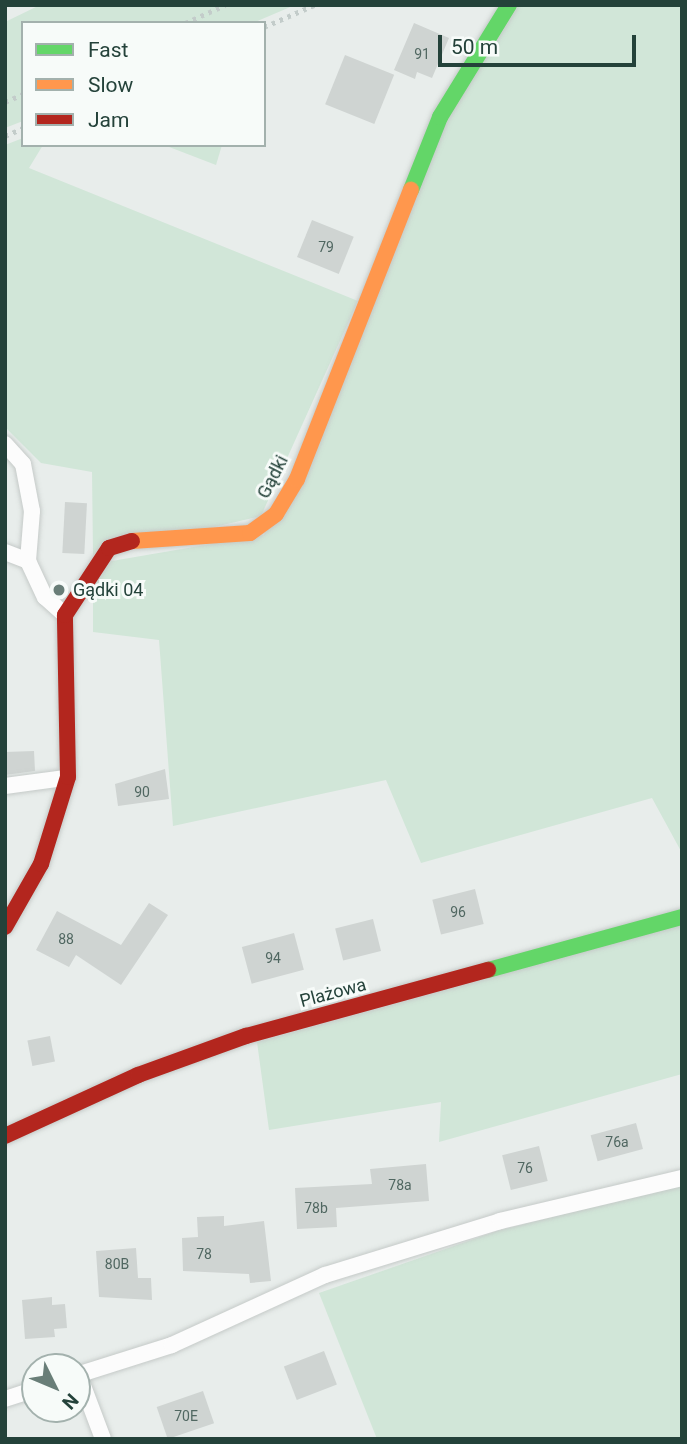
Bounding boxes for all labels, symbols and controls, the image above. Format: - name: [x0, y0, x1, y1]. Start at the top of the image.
- legend: [21, 21, 266, 147]
- scale bar: [442, 21, 640, 65]
- text: 50 m: [451, 35, 498, 59]
- text: Fast: [88, 38, 128, 62]
- house number: 91: [414, 46, 430, 62]
- text: Slow: [88, 73, 133, 97]
- text: Jam: [88, 108, 129, 132]
- house number: 79: [318, 239, 334, 255]
- street label: Gądki: [253, 452, 293, 502]
- place label: Gądki 04: [73, 579, 143, 601]
- marker: Gądki 04: [51, 582, 67, 598]
- house number: 90: [134, 784, 150, 800]
- house number: 96: [450, 904, 466, 920]
- house number: 88: [58, 931, 74, 947]
- house number: 94: [265, 950, 281, 966]
- street label: Plażowa: [297, 974, 369, 1012]
- house number: 76a: [605, 1134, 629, 1150]
- house number: 76: [517, 1160, 533, 1176]
- house number: 78a: [388, 1177, 412, 1193]
- house number: 78b: [304, 1200, 328, 1216]
- house number: 78: [196, 1246, 212, 1262]
- house number: 80B: [105, 1256, 129, 1272]
- north arrow: [21, 1353, 91, 1423]
- text: N: [57, 1389, 83, 1414]
- house number: 70E: [174, 1408, 198, 1424]

